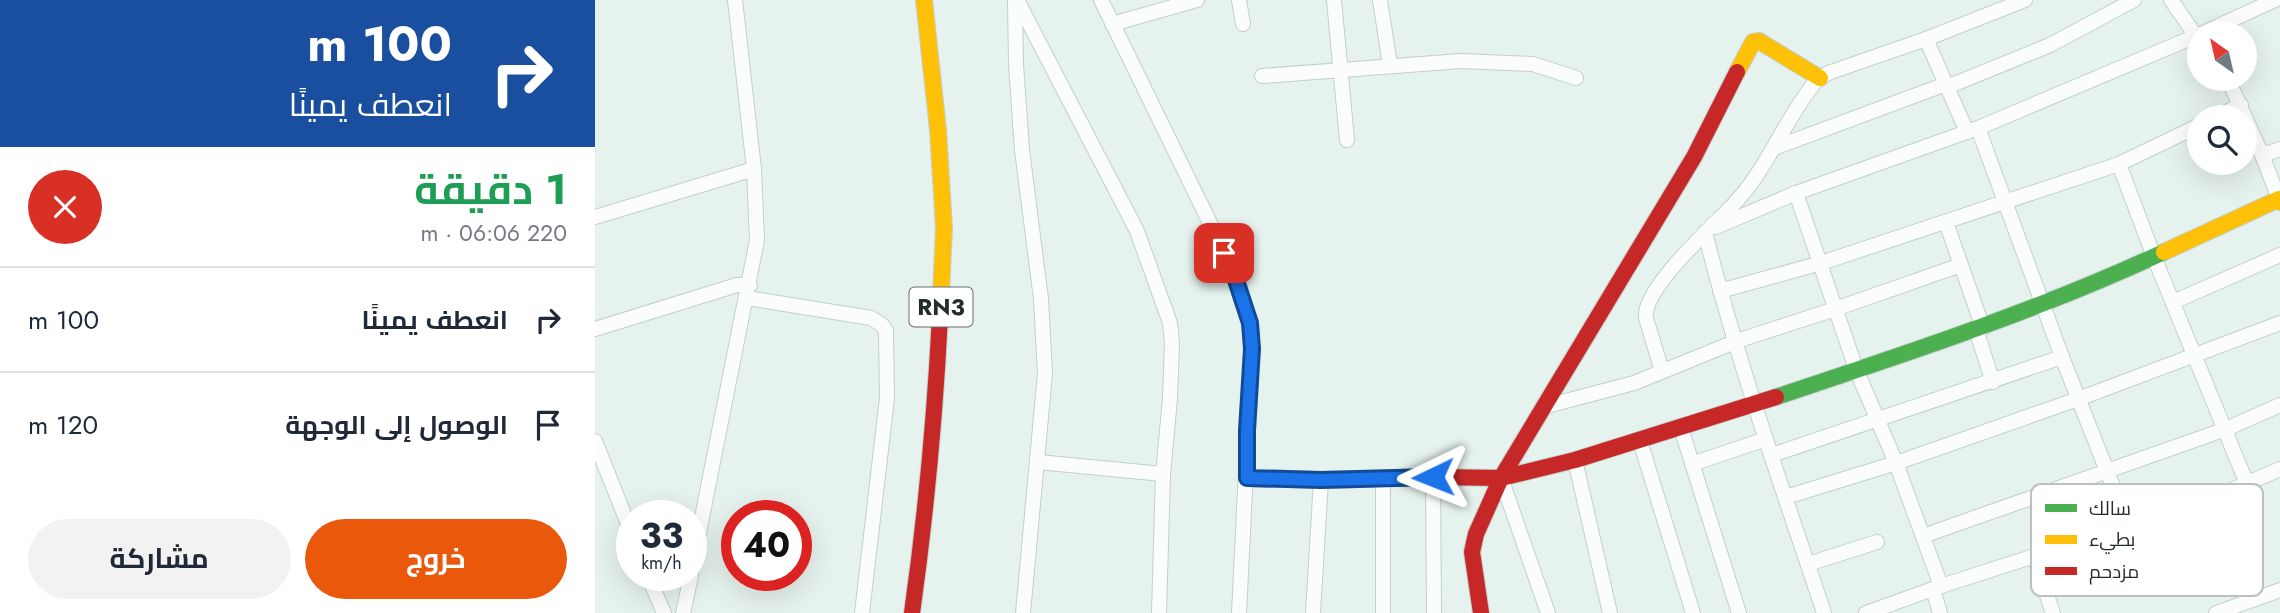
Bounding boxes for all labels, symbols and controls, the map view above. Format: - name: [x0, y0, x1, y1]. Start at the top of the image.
- text: 100 m: [307, 9, 452, 79]
- north arrow: [2187, 21, 2257, 91]
- map controls: [2187, 21, 2257, 175]
- icon: right: [476, 28, 567, 119]
- text: انعطف يمينًا: [289, 82, 452, 128]
- button: search: [2187, 105, 2257, 175]
- text: 1 دقيقة: [414, 159, 567, 220]
- button: close: [28, 170, 102, 244]
- text: 220 m · 06:06: [420, 216, 567, 250]
- pin: [1194, 223, 1254, 283]
- icon: arrive: [1205, 234, 1243, 272]
- road number: RN3: [909, 288, 973, 326]
- text: 100 m: [28, 301, 99, 339]
- text: انعطف يمينًا: [362, 301, 508, 339]
- icon: right: [529, 301, 567, 339]
- text: 120 m: [28, 406, 98, 444]
- text: الوصول إلى الوجهة: [285, 406, 508, 444]
- icon: arrive: [529, 406, 567, 444]
- position arrow: [1396, 440, 1470, 514]
- legend: [2031, 484, 2263, 596]
- text: سالك: [2089, 495, 2131, 522]
- speed limit sign: 40: [721, 500, 812, 591]
- text: 33: [640, 511, 683, 561]
- button: مشاركة: [28, 519, 291, 599]
- button: خروج: [305, 519, 567, 599]
- text: بطيء: [2089, 526, 2135, 554]
- text: km/h: [641, 550, 682, 576]
- text: مزدحم: [2089, 558, 2139, 585]

